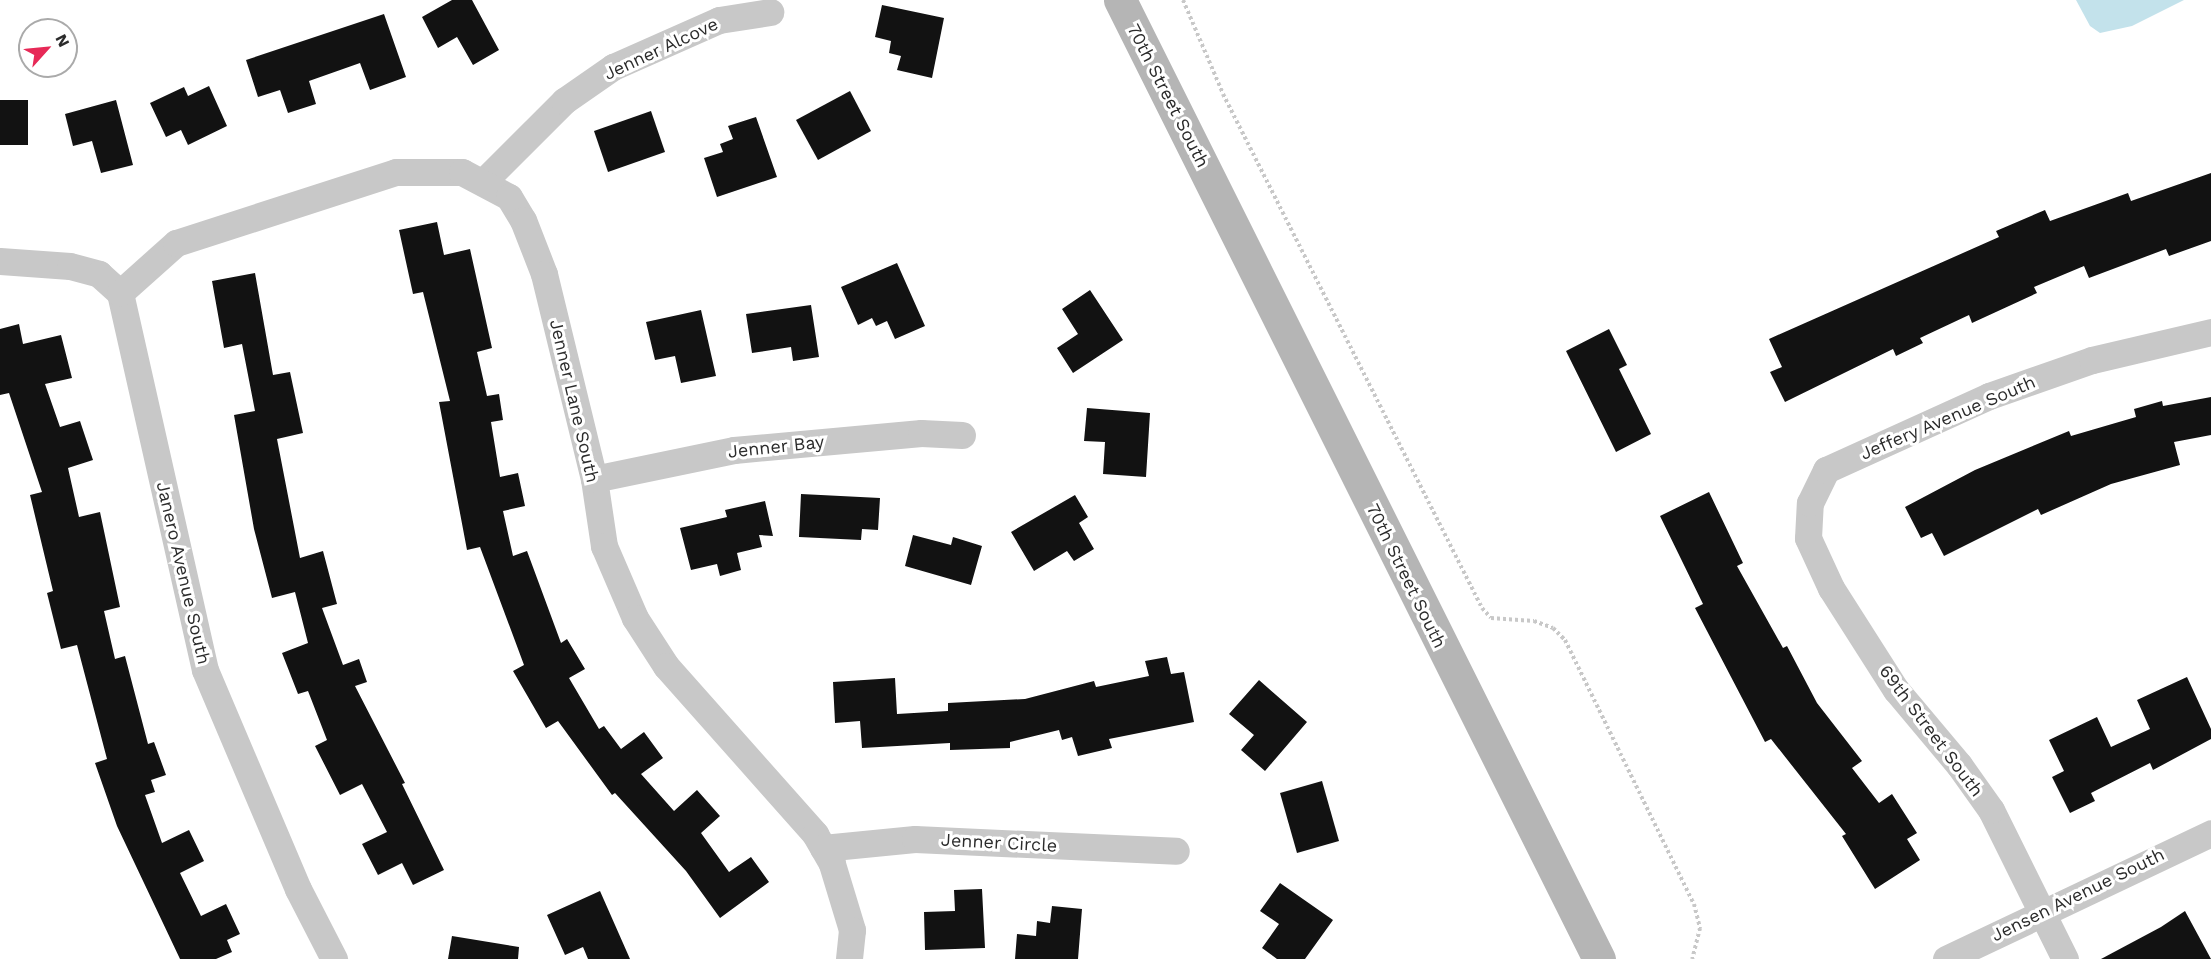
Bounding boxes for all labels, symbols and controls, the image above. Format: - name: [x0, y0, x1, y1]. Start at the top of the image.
- street label: Jenner Alcove: [600, 13, 722, 85]
- north arrow: [18, 18, 78, 78]
- street label: 70th Street South: [1122, 21, 1214, 171]
- text: N: [52, 31, 74, 50]
- street label: Jenner Lane South: [545, 317, 603, 485]
- street label: Jeffery Avenue South: [1857, 371, 2039, 465]
- street label: Jenner Bay: [726, 431, 826, 463]
- street label: Janero Avenue South: [151, 479, 215, 667]
- street label: 70th Street South: [1362, 500, 1450, 652]
- street label: 69th Street South: [1874, 661, 1988, 801]
- street label: Jenner Circle: [940, 829, 1058, 857]
- street label: Jensen Avenue South: [1988, 844, 2168, 946]

